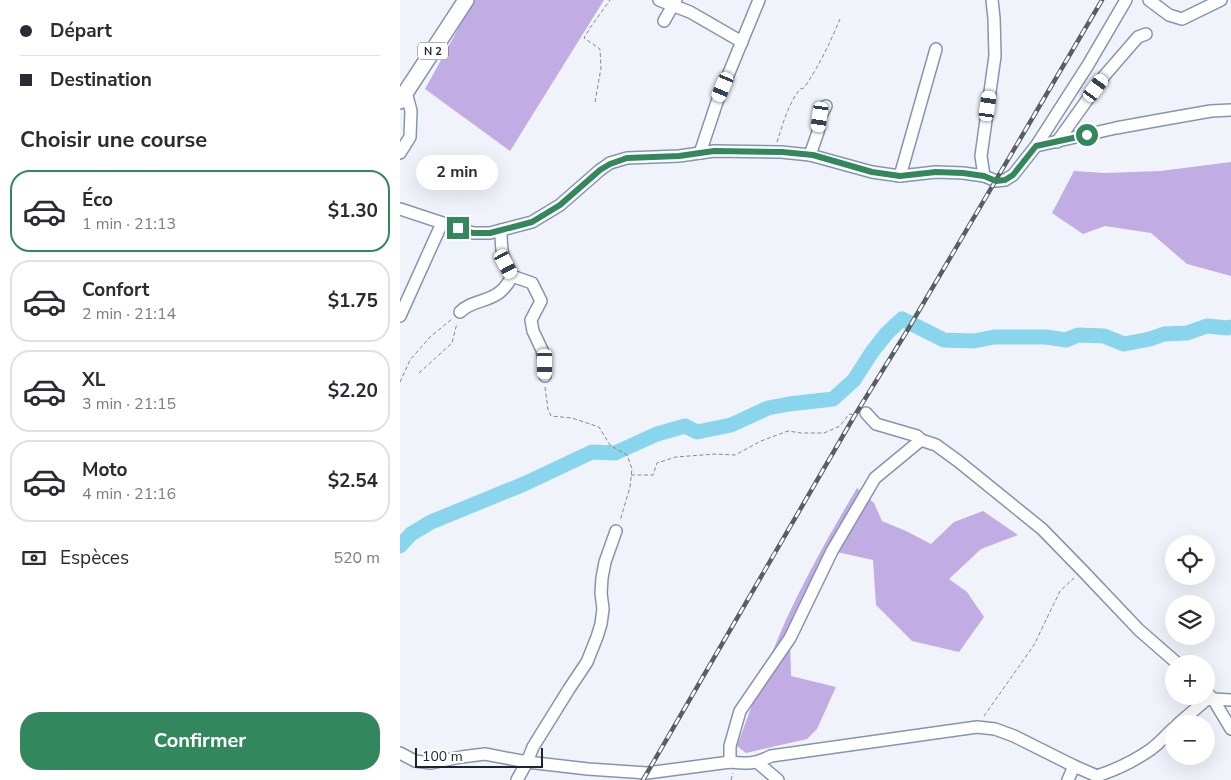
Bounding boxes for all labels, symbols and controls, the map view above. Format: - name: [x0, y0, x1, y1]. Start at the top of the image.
- text: Départ: [50, 18, 112, 44]
- road number: N 2: [418, 42, 448, 59]
- text: Destination: [50, 67, 152, 93]
- car: [710, 70, 735, 104]
- car: [1081, 71, 1110, 105]
- car: [978, 90, 997, 122]
- car: [810, 101, 829, 133]
- route start: [1076, 124, 1098, 146]
- text: Choisir une course: [20, 125, 207, 155]
- callout: 2 min: [417, 156, 499, 190]
- text: 2 min: [436, 161, 478, 183]
- text: Éco: [82, 187, 113, 213]
- icon: car: [22, 189, 67, 234]
- text: $1.30: [328, 198, 378, 224]
- text: 1 min · 21:13: [82, 213, 176, 235]
- route end: [447, 217, 469, 239]
- car: [492, 247, 519, 281]
- text: Confort: [82, 277, 149, 303]
- icon: car: [22, 279, 67, 324]
- text: $1.75: [328, 288, 378, 314]
- text: 2 min · 21:14: [82, 303, 176, 325]
- car: [537, 349, 552, 379]
- text: XL: [82, 367, 105, 393]
- icon: car: [22, 369, 67, 414]
- text: $2.20: [328, 378, 378, 404]
- text: 3 min · 21:15: [82, 393, 176, 415]
- text: Moto: [82, 457, 128, 483]
- icon: car: [22, 459, 67, 504]
- text: $2.54: [328, 468, 378, 494]
- text: 4 min · 21:16: [82, 483, 176, 505]
- map controls: [1165, 535, 1215, 765]
- button: locate: [1165, 535, 1215, 585]
- icon: cash: [20, 544, 48, 572]
- text: Espèces: [60, 545, 129, 571]
- text: 520 m: [333, 547, 380, 569]
- button: layers: [1165, 595, 1215, 645]
- button: +: [1165, 655, 1215, 705]
- button: Confirmer: [20, 712, 380, 770]
- button: −: [1165, 715, 1215, 765]
- scale bar: [415, 745, 542, 768]
- text: 100 m: [422, 747, 463, 766]

